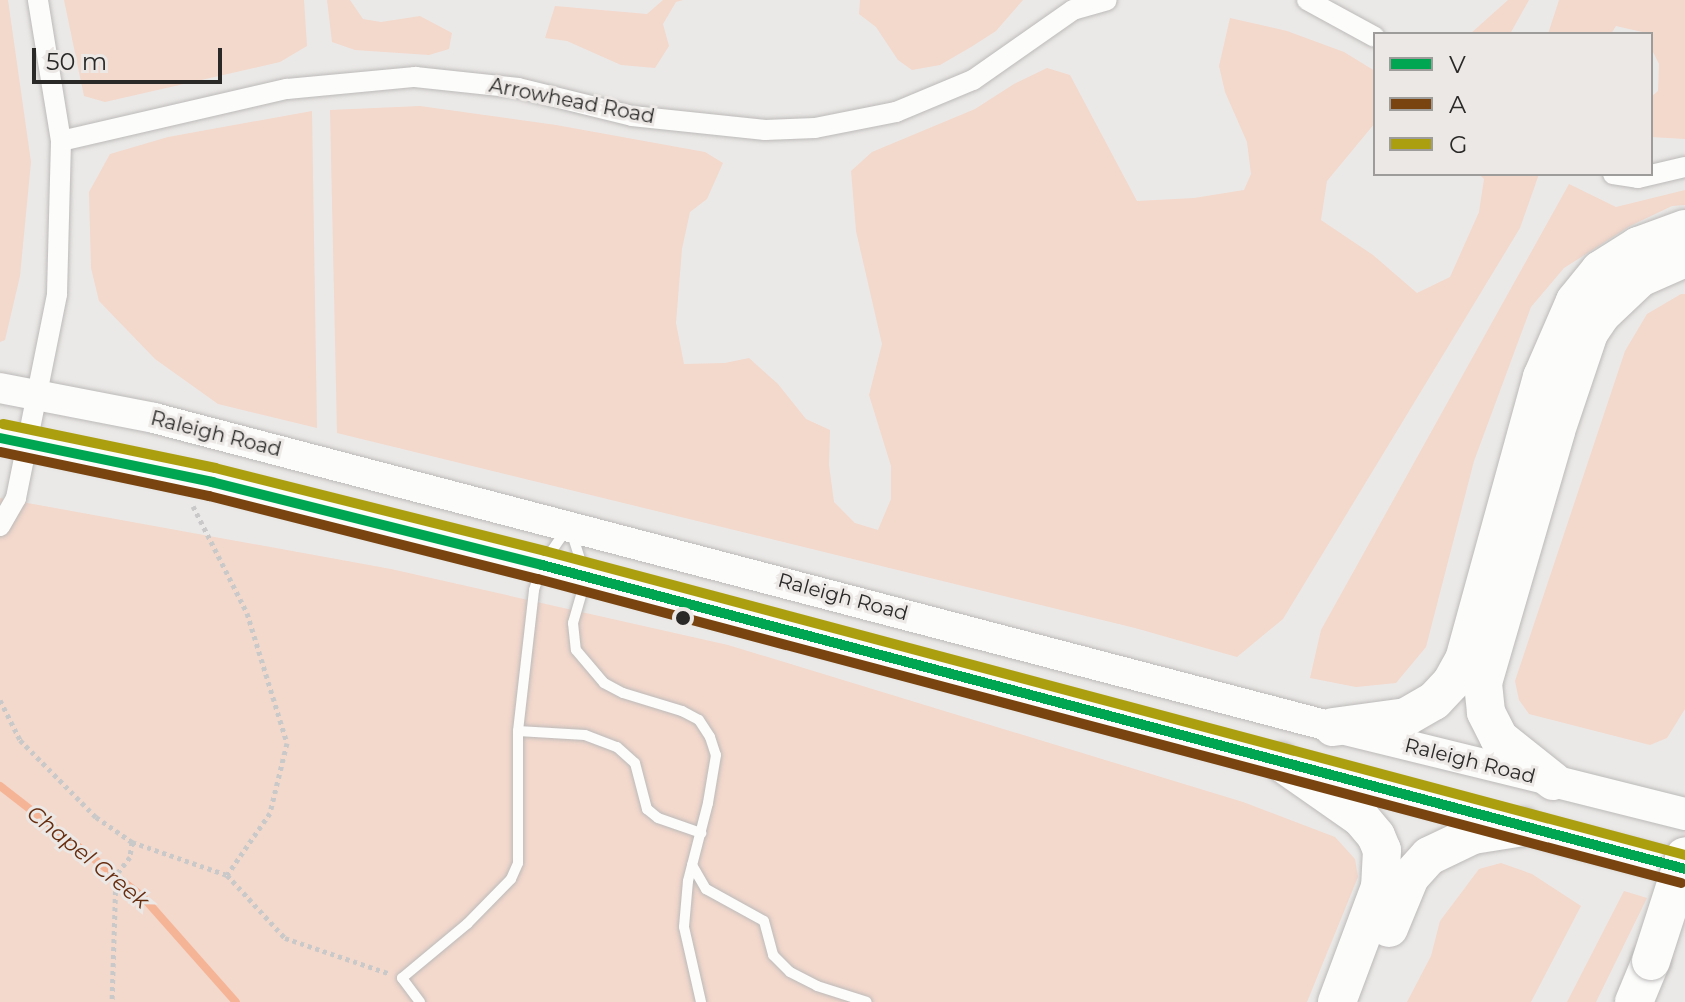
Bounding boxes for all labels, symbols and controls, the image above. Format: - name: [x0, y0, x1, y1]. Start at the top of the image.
- scale bar: [36, 32, 226, 82]
- legend: [1373, 32, 1653, 176]
- text: 50 m: [46, 47, 107, 76]
- text: V: [1449, 50, 1466, 79]
- street label: Arrowhead Road: [487, 73, 657, 129]
- text: A: [1449, 90, 1466, 119]
- text: G: [1449, 130, 1468, 159]
- street label: Raleigh Road: [148, 406, 284, 462]
- street label: Raleigh Road: [775, 568, 911, 626]
- unlabelled marker: [675, 610, 691, 626]
- street label: Raleigh Road: [1402, 733, 1538, 789]
- water label: Chapel Creek: [22, 800, 154, 914]

